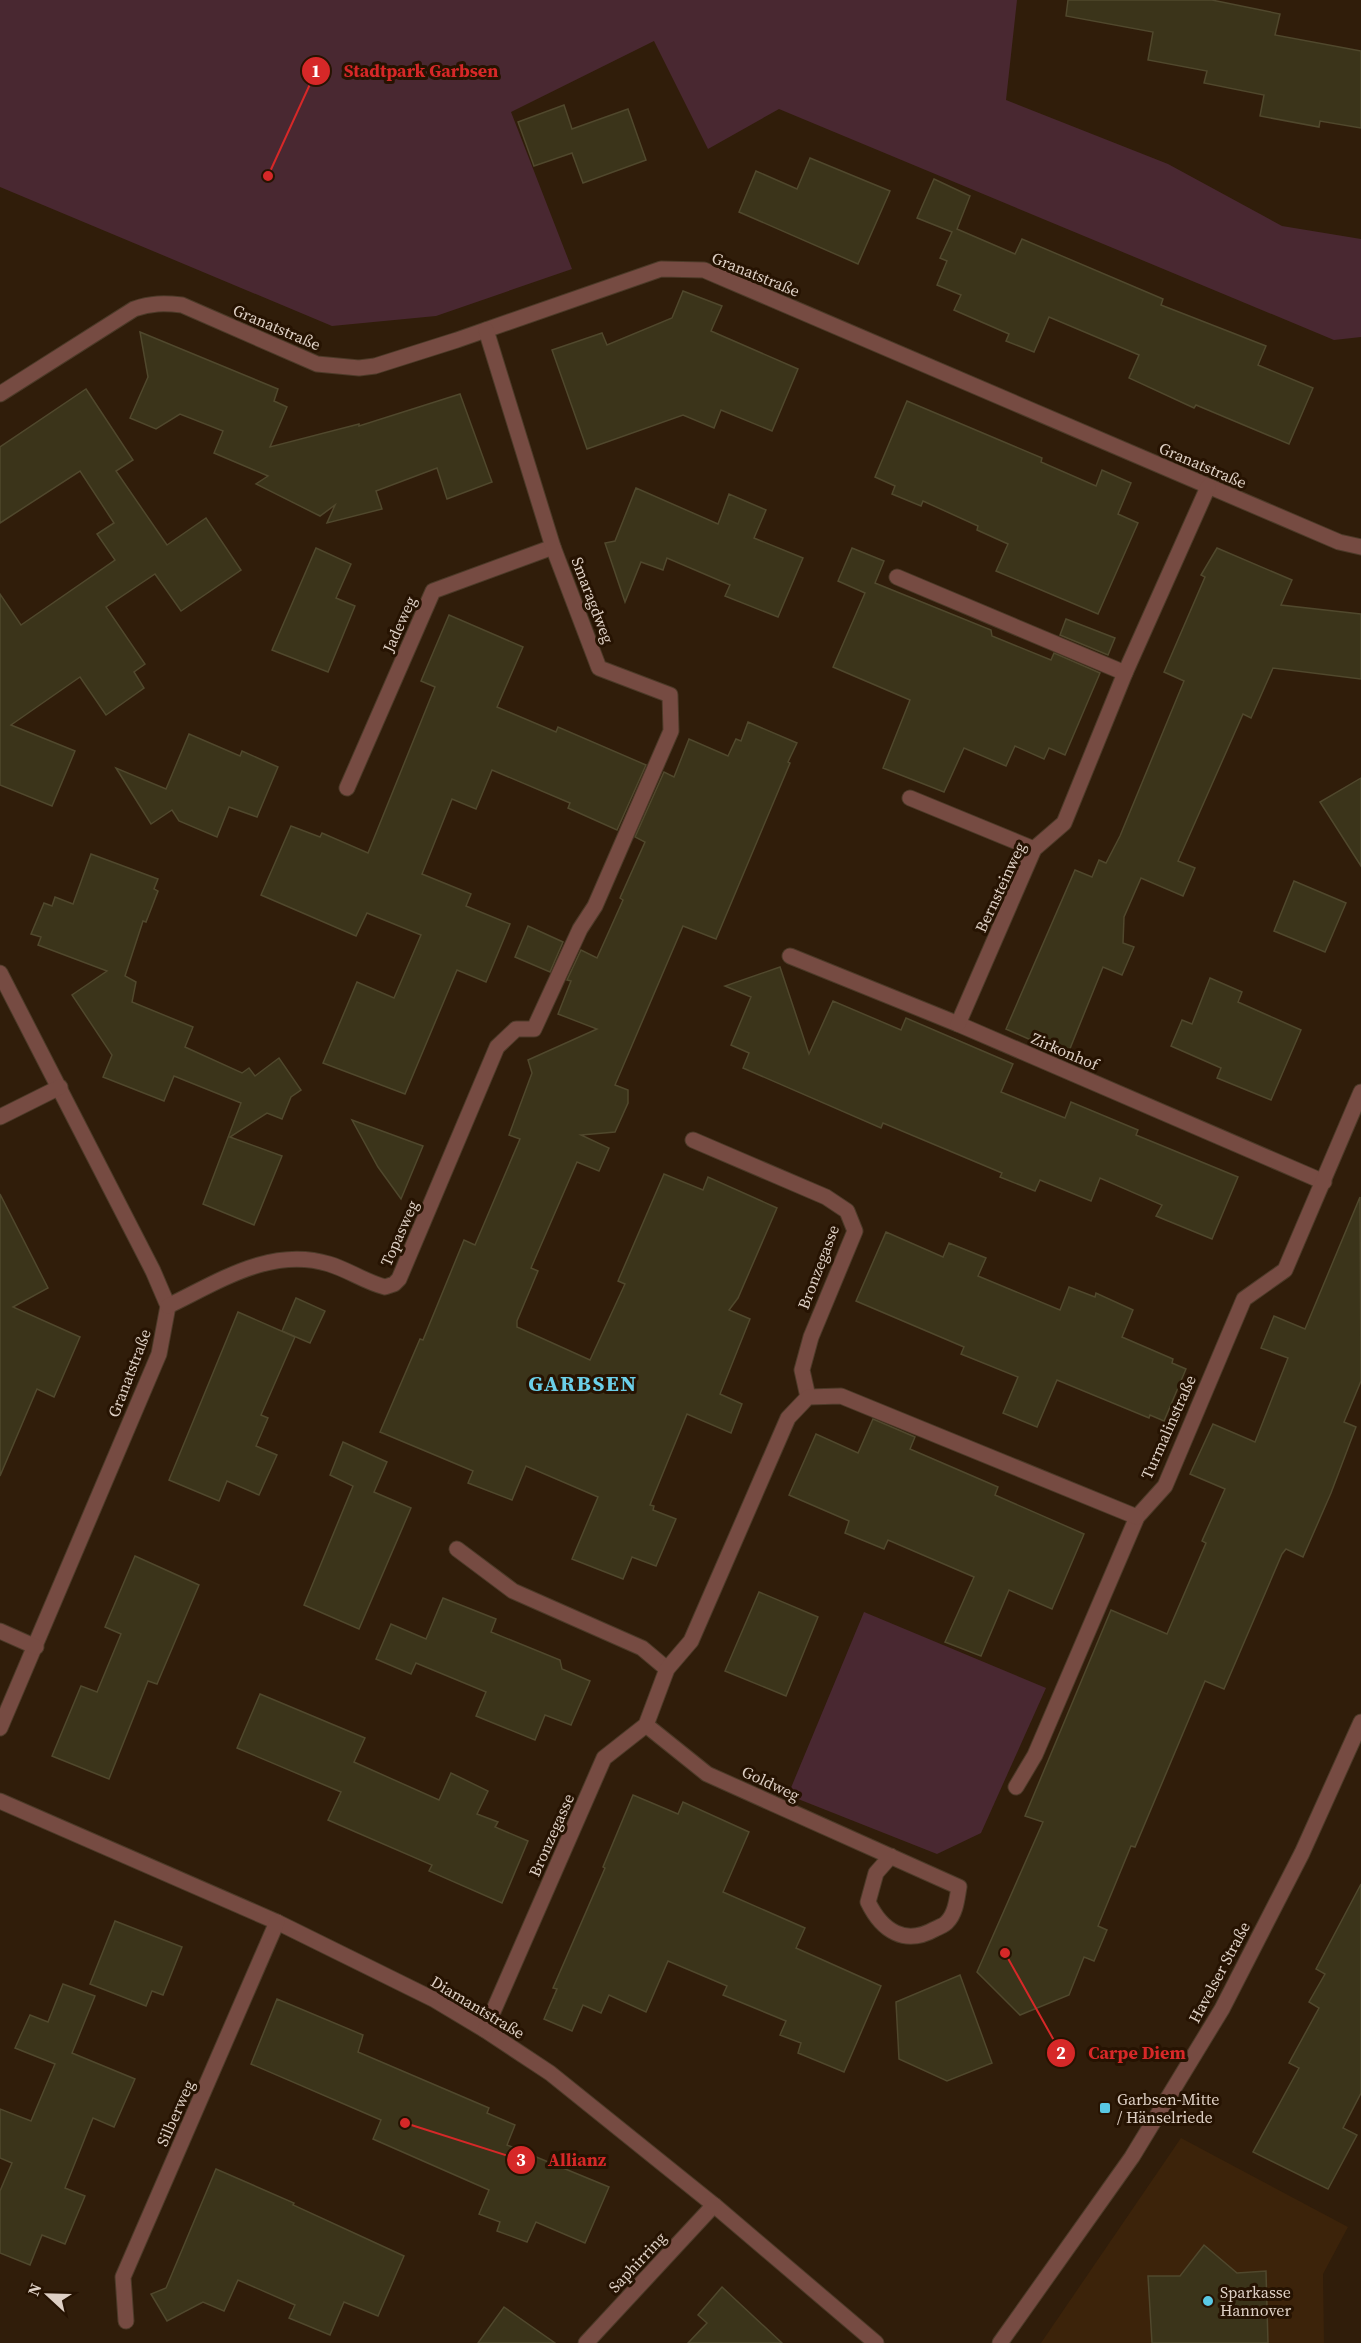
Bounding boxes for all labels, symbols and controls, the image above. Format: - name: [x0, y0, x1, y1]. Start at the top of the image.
- callout: Stadtpark Garbsen: [301, 53, 510, 89]
- text: 1: [311, 58, 321, 83]
- text: Stadtpark Garbsen: [344, 58, 498, 83]
- street label: Granatstraße: [709, 246, 803, 302]
- street label: Granatstraße: [230, 299, 324, 355]
- street label: Granatstraße: [1156, 437, 1250, 493]
- street label: Smaragdweg: [566, 554, 620, 646]
- street label: Jadeweg: [377, 593, 421, 656]
- street label: Bernsteinweg: [969, 838, 1031, 936]
- street label: Zirkonhof: [1028, 1027, 1103, 1076]
- street label: Topasweg: [375, 1197, 423, 1269]
- street label: Bronzegasse: [792, 1222, 844, 1312]
- street label: Granatstraße: [102, 1326, 156, 1420]
- district label: GARBSEN: [528, 1368, 638, 1398]
- street label: Turmalinstraße: [1135, 1371, 1201, 1483]
- street label: Goldweg: [738, 1760, 804, 1806]
- street label: Bronzegasse: [523, 1790, 579, 1880]
- street label: Havelser Straße: [1183, 1917, 1255, 2027]
- street label: Diamantstraße: [427, 1970, 529, 2044]
- callout: Carpe Diem: [1046, 2035, 1198, 2071]
- text: 2: [1056, 2040, 1066, 2065]
- text: Carpe Diem: [1088, 2040, 1186, 2065]
- street label: Silberweg: [151, 2076, 199, 2150]
- place label: Garbsen-Mitte / Hänselriede: [1117, 2088, 1219, 2128]
- marker: Garbsen-Mitte / Hänselriede: [1098, 2101, 1112, 2115]
- callout: Allianz: [506, 2142, 618, 2178]
- text: 3: [516, 2147, 526, 2172]
- text: Allianz: [548, 2147, 607, 2172]
- street label: Saphirring: [603, 2227, 671, 2297]
- north arrow: [18, 2265, 78, 2325]
- text: N: [22, 2280, 47, 2299]
- place label: Sparkasse Hannover: [1220, 2281, 1291, 2321]
- marker: Sparkasse Hannover: [1201, 2294, 1215, 2308]

